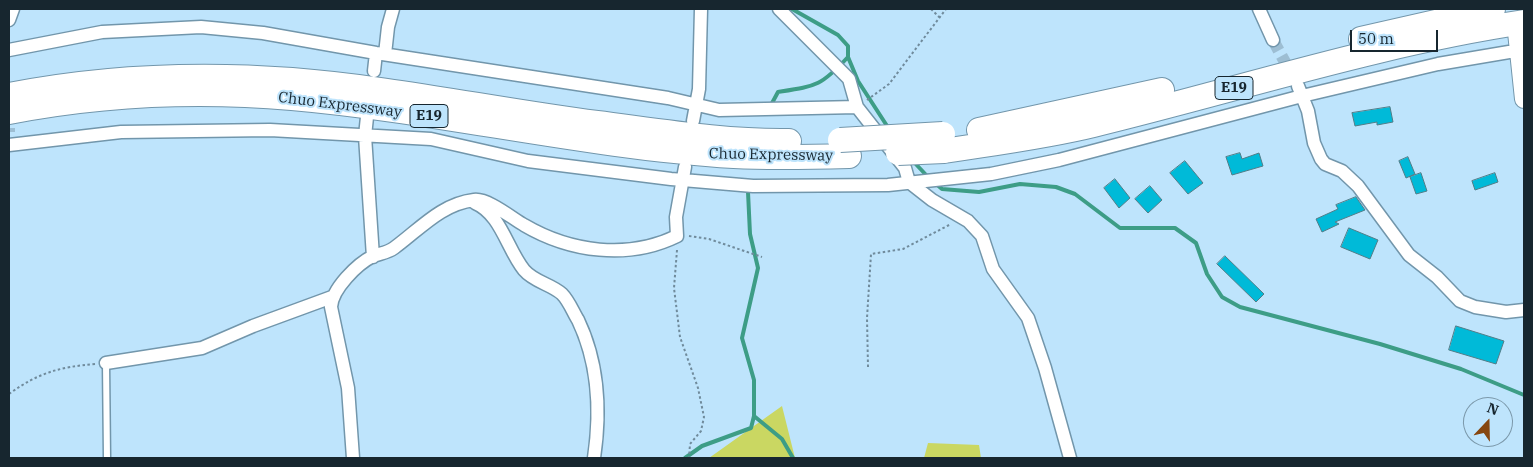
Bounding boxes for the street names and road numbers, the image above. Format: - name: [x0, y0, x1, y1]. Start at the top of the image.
- road number: E19: [1215, 76, 1253, 100]
- street label: Chuo Expressway: [277, 88, 403, 122]
- road number: E19: [410, 104, 448, 128]
- street label: Chuo Expressway: [709, 145, 833, 165]

